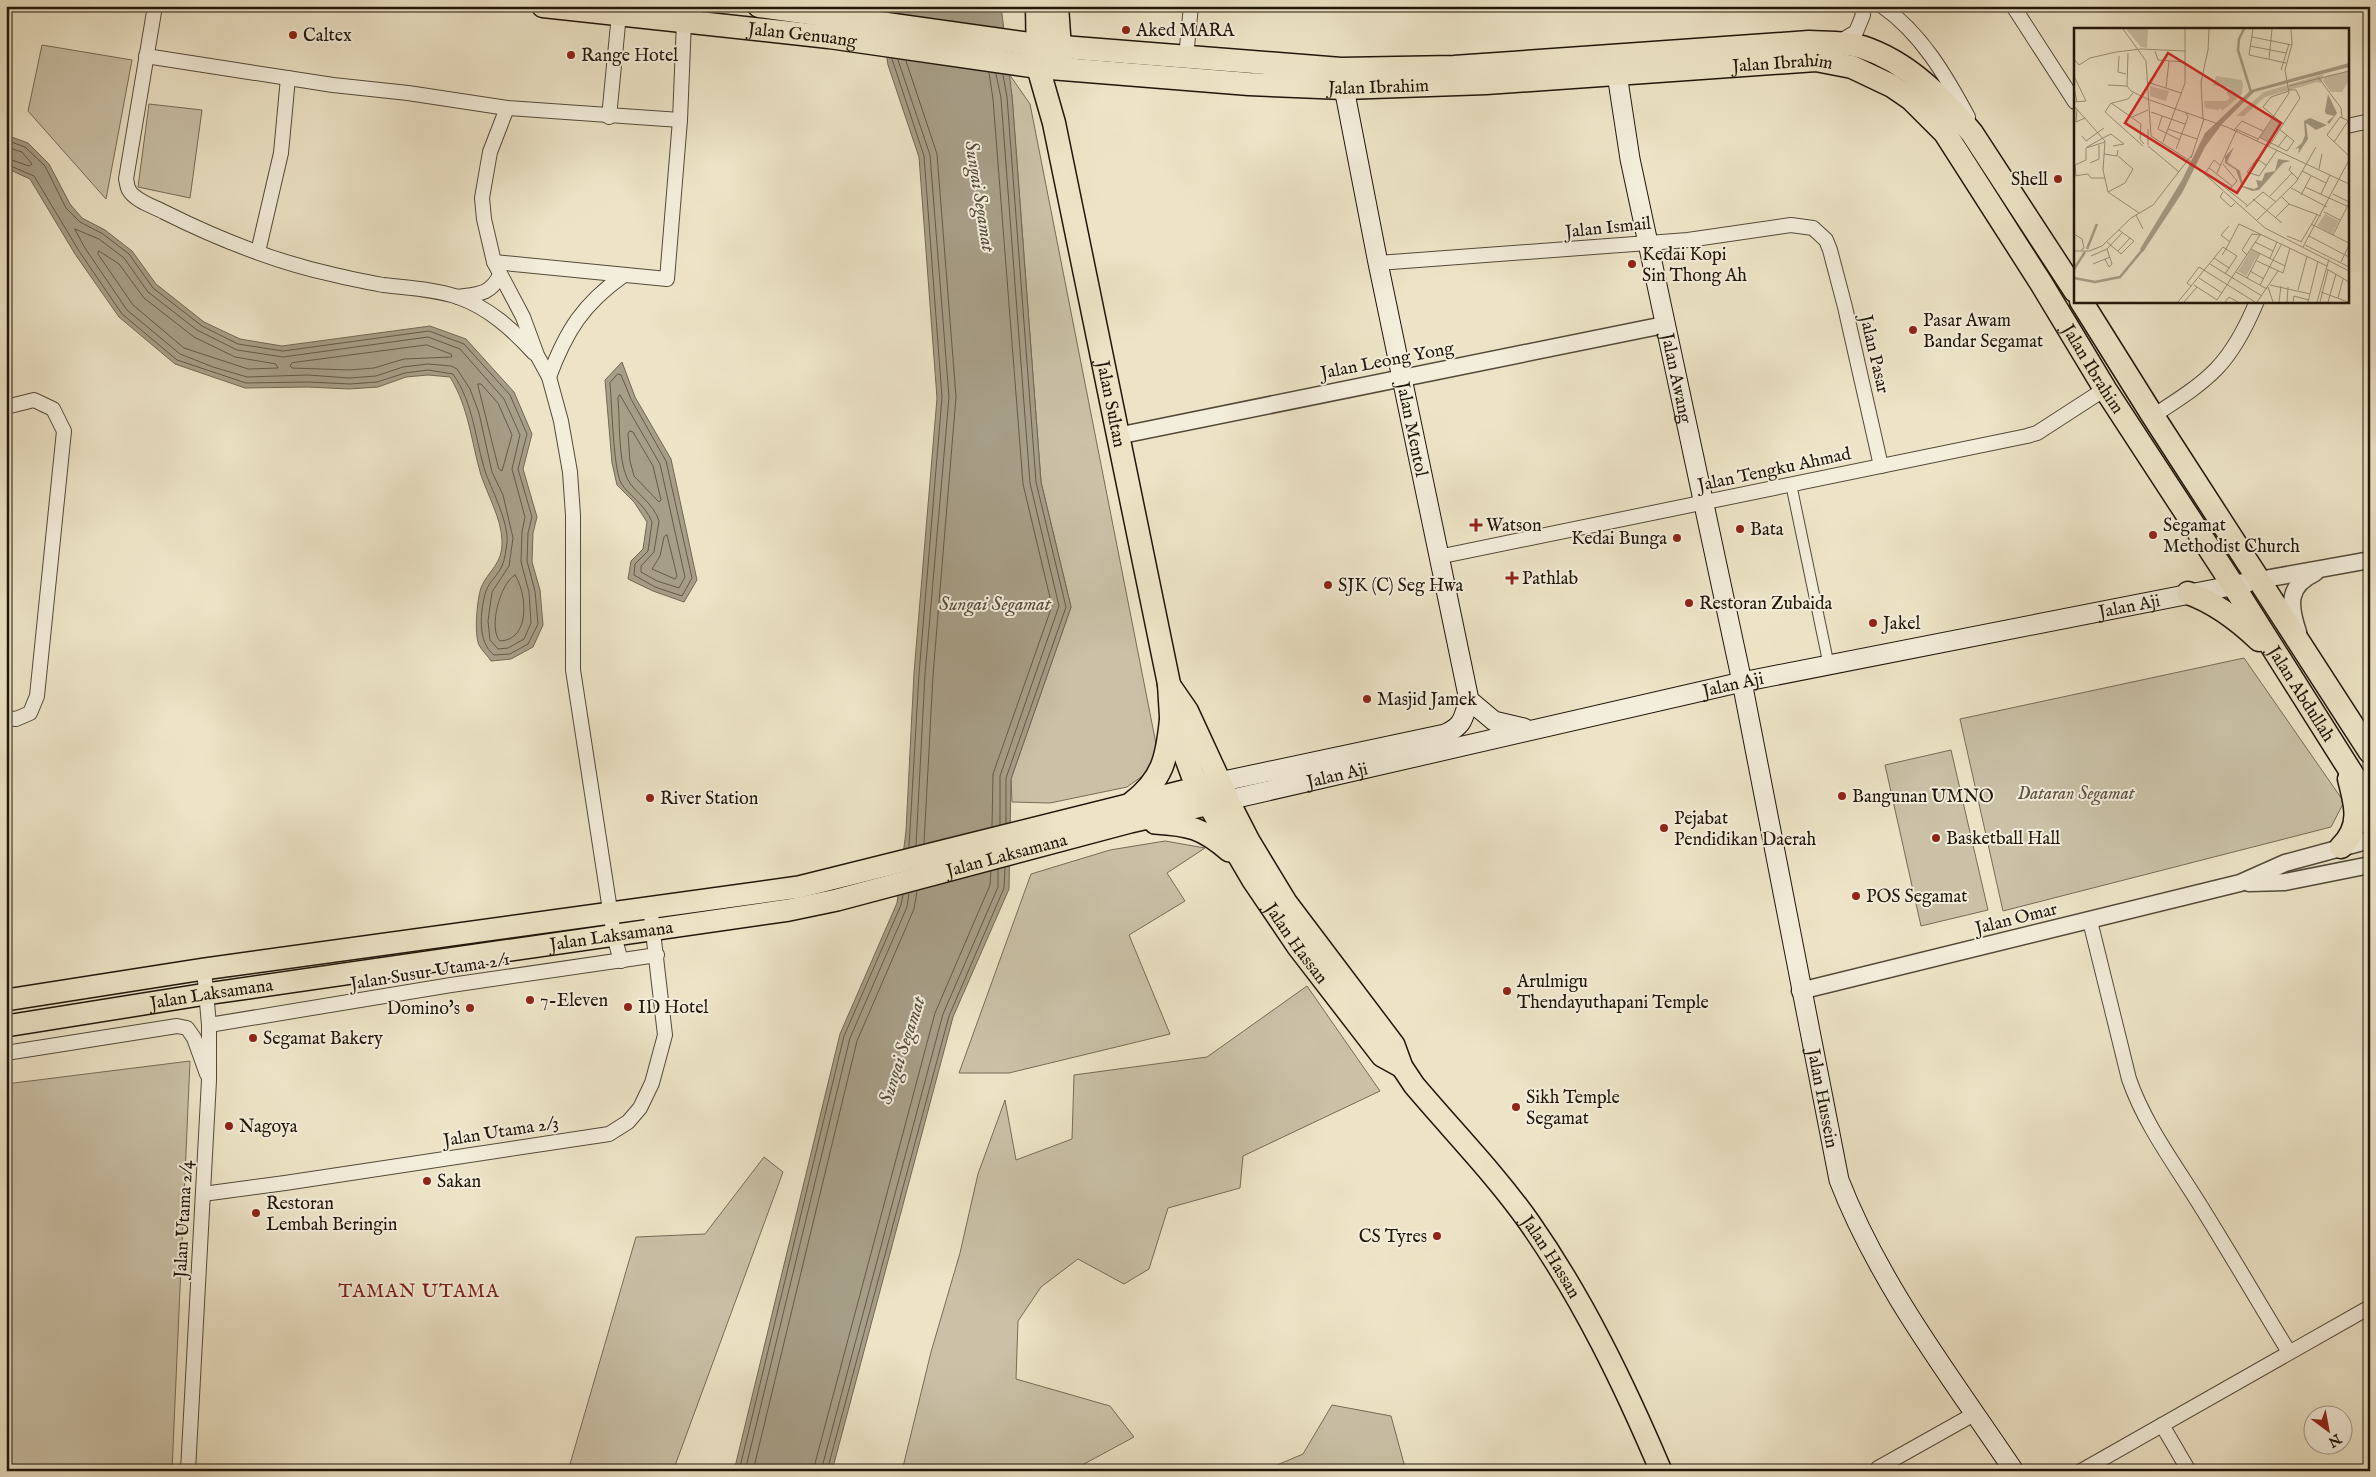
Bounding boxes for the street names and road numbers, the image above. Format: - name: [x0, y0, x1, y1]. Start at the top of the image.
- street label: Jalan Genuang: [745, 18, 858, 54]
- street label: Jalan Ibrahim: [1730, 50, 1835, 79]
- street label: Jalan Ibrahim: [1325, 75, 1429, 101]
- street label: Jalan Ismail: [1562, 213, 1652, 245]
- street label: Jalan Pasar: [1853, 311, 1894, 396]
- street label: Jalan Ibrahim: [2055, 319, 2128, 419]
- street label: Jalan Awang: [1654, 329, 1696, 426]
- street label: Jalan Leong Yong: [1317, 337, 1456, 386]
- street label: Jalan Sultan: [1090, 357, 1130, 450]
- street label: Jalan Mentol: [1390, 378, 1432, 479]
- street label: Jalan Tengku Ahmad: [1694, 443, 1853, 498]
- street label: Jalan Aji: [2095, 590, 2162, 625]
- street label: Jalan Abdullah: [2260, 641, 2339, 747]
- street label: Jalan Aji: [1698, 668, 1766, 704]
- street label: Jalan Aji: [1303, 758, 1371, 795]
- street label: Jalan Laksamana: [942, 829, 1070, 884]
- street label: Jalan Hassan: [1257, 897, 1332, 989]
- street label: Jalan Omar: [1971, 898, 2060, 941]
- street label: Jalan Laksamana: [546, 917, 675, 958]
- street label: Jalan Susur Utama 2/1: [347, 949, 512, 997]
- street label: Jalan Laksamana: [146, 974, 275, 1016]
- street label: Jalan Hussein: [1800, 1045, 1843, 1151]
- street label: Jalan Utama 2/3: [440, 1112, 561, 1153]
- street label: Jalan Utama 2/4: [170, 1159, 199, 1281]
- street label: Jalan Hassan: [1514, 1210, 1585, 1303]

